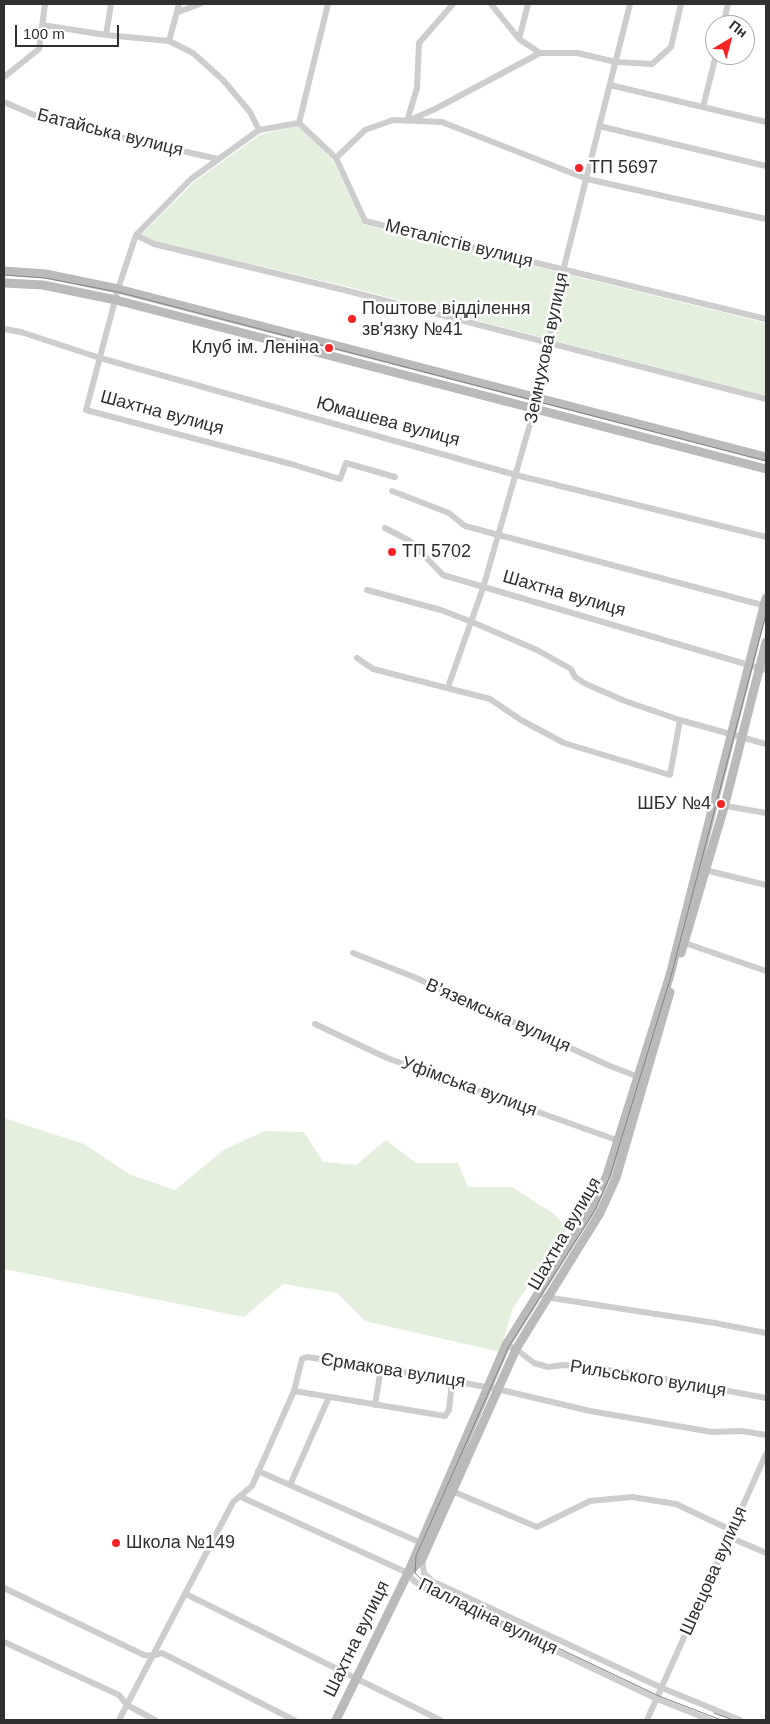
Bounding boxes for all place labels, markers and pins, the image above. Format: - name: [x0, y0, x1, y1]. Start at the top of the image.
- place label: ТП 5697: [589, 157, 658, 179]
- marker: ТП 5697: [573, 162, 585, 174]
- place label: Поштове відділення зв'язку №41: [362, 298, 531, 340]
- marker: Поштове відділення зв'язку №41: [346, 313, 358, 325]
- place label: Клуб ім. Леніна: [191, 337, 319, 359]
- marker: Клуб ім. Леніна: [323, 342, 335, 354]
- place label: ТП 5702: [402, 541, 471, 563]
- marker: ТП 5702: [386, 546, 398, 558]
- place label: ШБУ №4: [637, 793, 711, 815]
- marker: ШБУ №4: [715, 798, 727, 810]
- place label: Школа №149: [126, 1532, 235, 1554]
- marker: Школа №149: [110, 1537, 122, 1549]

